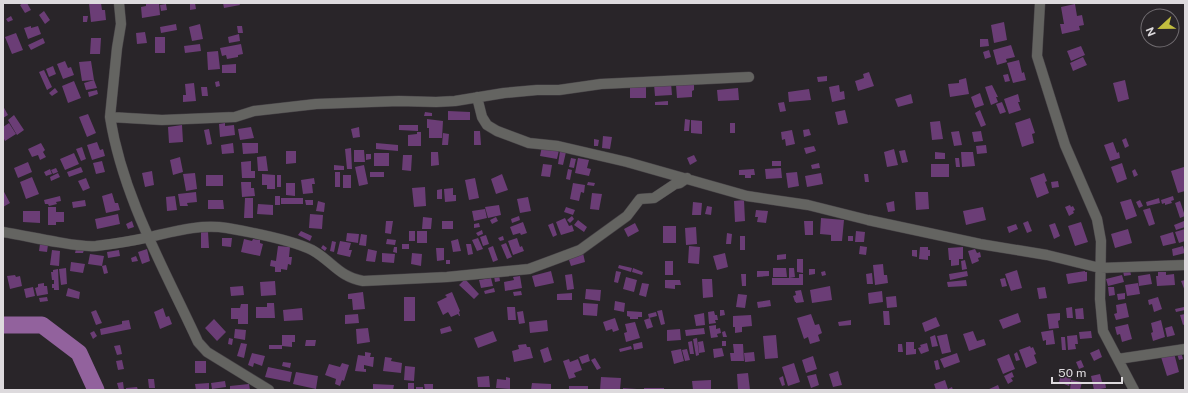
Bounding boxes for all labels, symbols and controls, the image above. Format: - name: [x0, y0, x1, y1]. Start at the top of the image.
- north arrow: [1140, 8, 1180, 48]
- text: N: [1144, 26, 1158, 38]
- scale bar: [1052, 359, 1122, 385]
- text: 50 m: [1058, 366, 1086, 380]

